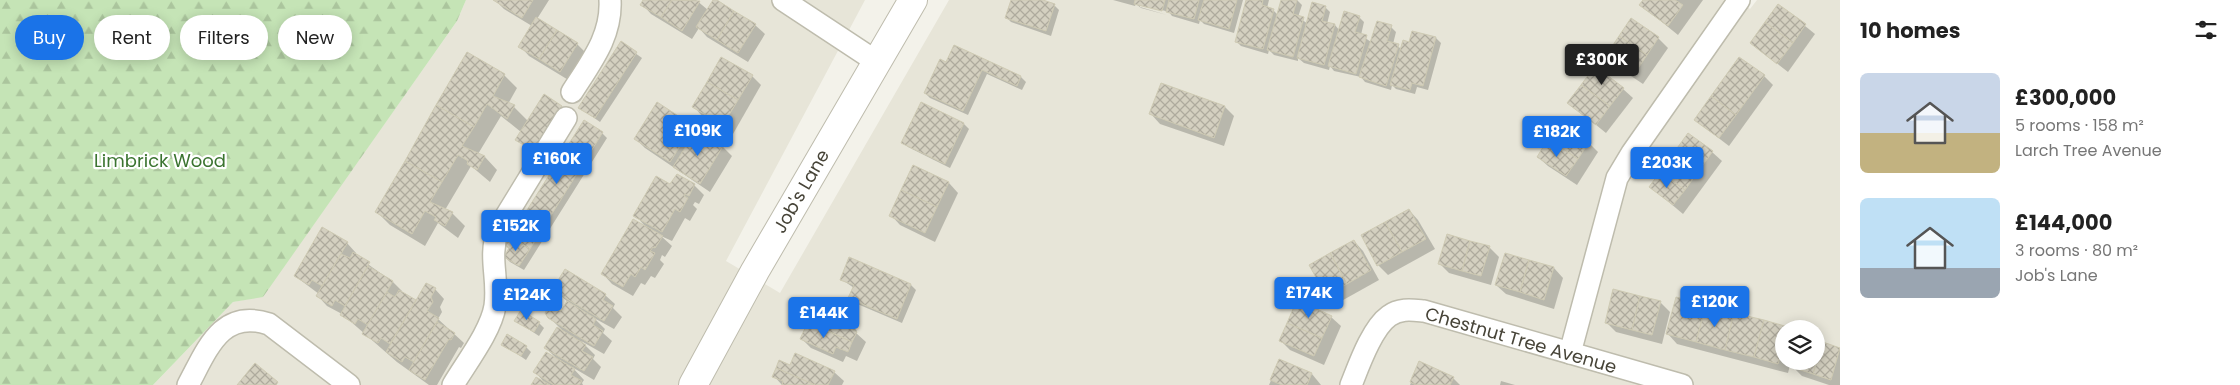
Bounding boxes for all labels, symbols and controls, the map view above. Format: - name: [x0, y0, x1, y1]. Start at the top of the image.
- chip: Buy: [15, 15, 84, 60]
- chip: Rent: [94, 15, 170, 60]
- chip: Filters: [180, 15, 268, 60]
- chip: New: [278, 15, 352, 60]
- text: 10 homes: [1860, 16, 1960, 45]
- icon: filters: [2192, 16, 2220, 44]
- pin: £300K: [1567, 44, 1637, 86]
- text: £300K: [1576, 48, 1628, 71]
- text: £300,000: [2015, 83, 2116, 112]
- icon: home: [1900, 93, 1960, 153]
- pin: £109K: [663, 114, 733, 157]
- text: 5 rooms · 158 m²: [2015, 114, 2144, 137]
- pin: £182K: [1522, 116, 1592, 158]
- text: £109K: [674, 119, 722, 142]
- text: £182K: [1533, 120, 1581, 143]
- text: Larch Tree Avenue: [2015, 139, 2162, 162]
- pin: £160K: [522, 142, 592, 185]
- street label: Job's Lane: [767, 145, 835, 237]
- pin: £203K: [1632, 146, 1702, 189]
- text: £160K: [533, 147, 581, 170]
- park label: Limbrick Wood: [94, 148, 226, 173]
- text: £203K: [1641, 151, 1693, 174]
- text: £144,000: [2015, 208, 2112, 237]
- pin: £152K: [481, 210, 551, 252]
- text: £152K: [492, 214, 540, 237]
- icon: home: [1900, 218, 1960, 278]
- text: 3 rooms · 80 m²: [2015, 239, 2138, 262]
- text: Job's Lane: [2015, 264, 2098, 287]
- pin: £174K: [1274, 276, 1344, 319]
- pin: £124K: [492, 278, 562, 321]
- text: £174K: [1285, 281, 1333, 304]
- text: £124K: [503, 283, 551, 306]
- pin: £120K: [1680, 286, 1750, 328]
- text: £120K: [1691, 290, 1739, 313]
- pin: £144K: [789, 296, 859, 339]
- text: £144K: [799, 301, 849, 324]
- street label: Chestnut Tree Avenue: [1422, 301, 1620, 379]
- map controls: [1775, 320, 1825, 370]
- button: layers: [1775, 320, 1825, 370]

